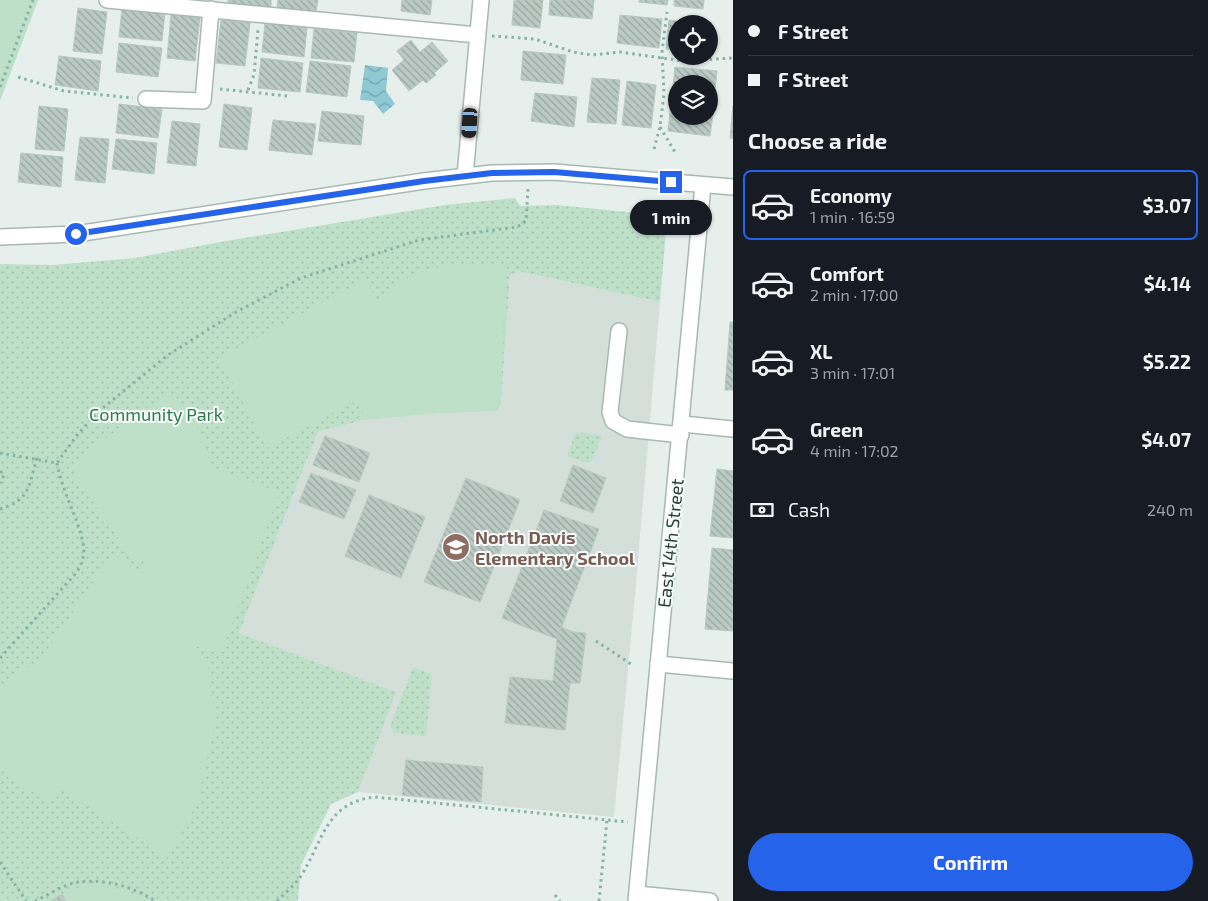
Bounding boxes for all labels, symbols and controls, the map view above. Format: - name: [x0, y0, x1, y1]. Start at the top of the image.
- map controls: [668, 15, 718, 125]
- button: locate: [668, 15, 718, 65]
- text: F Street: [778, 20, 848, 43]
- text: F Street: [778, 68, 848, 91]
- button: layers: [668, 75, 718, 125]
- car: [461, 108, 478, 138]
- text: Choose a ride: [748, 127, 887, 153]
- route end: [660, 171, 682, 193]
- icon: car: [750, 183, 795, 228]
- text: Economy: [810, 184, 892, 207]
- text: $3.07: [1143, 194, 1191, 217]
- callout: 1 min: [630, 200, 712, 234]
- text: 1 min · 16:59: [810, 207, 895, 226]
- text: 1 min: [652, 208, 690, 227]
- route start: [65, 223, 87, 245]
- icon: car: [750, 261, 795, 306]
- text: Comfort: [810, 262, 884, 285]
- text: $4.14: [1144, 272, 1191, 295]
- text: 2 min · 17:00: [810, 285, 898, 304]
- icon: car: [750, 339, 795, 384]
- text: XL: [810, 340, 832, 363]
- text: $5.22: [1143, 350, 1191, 373]
- text: 3 min · 17:01: [810, 363, 895, 382]
- park label: Community Park: [89, 403, 223, 425]
- icon: car: [750, 417, 795, 462]
- text: Green: [810, 418, 863, 441]
- text: $4.07: [1141, 428, 1191, 451]
- text: 4 min · 17:02: [810, 441, 899, 460]
- street label: East 14th Street: [652, 477, 688, 609]
- icon: cash: [748, 496, 776, 524]
- text: Cash: [788, 498, 830, 521]
- text: 240 m: [1147, 500, 1193, 519]
- place label: North Davis Elementary School: [475, 526, 635, 569]
- school or university icon: North Davis Elementary School: [441, 532, 471, 562]
- button: Confirm: [748, 833, 1193, 891]

